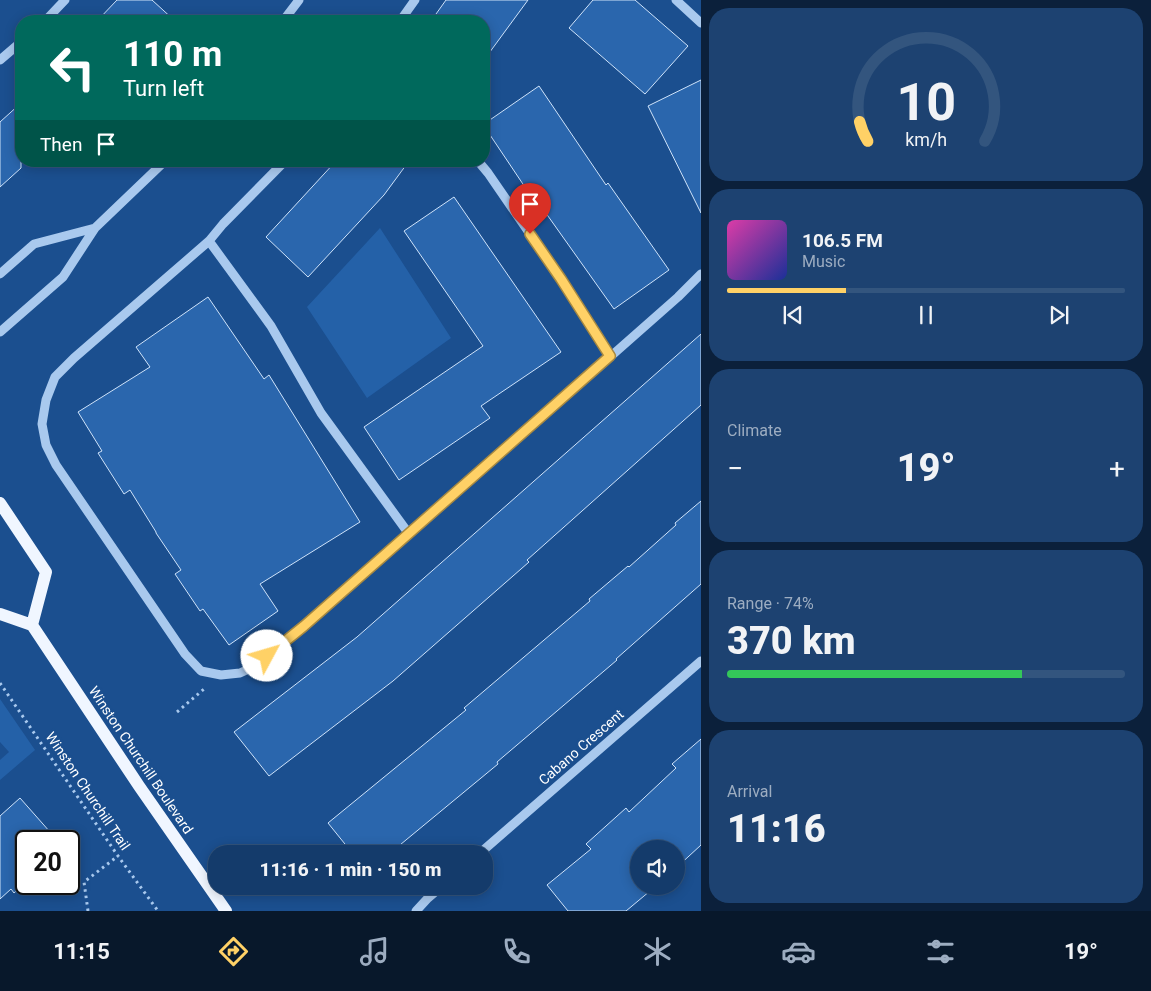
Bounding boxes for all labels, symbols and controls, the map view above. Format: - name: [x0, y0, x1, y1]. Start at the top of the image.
- text: 110 m: [123, 34, 222, 75]
- icon: left: [40, 35, 105, 100]
- text: 10: [896, 72, 956, 133]
- text: Turn left: [123, 76, 204, 101]
- text: km/h: [905, 129, 947, 150]
- icon: arrive: [92, 130, 120, 158]
- text: Then: [40, 133, 82, 156]
- pin: [509, 183, 551, 234]
- icon: arrive: [516, 190, 544, 218]
- text: 106.5 FM: [802, 229, 883, 252]
- text: Music: [802, 252, 845, 271]
- icon: previous: [779, 301, 807, 329]
- icon: pause: [912, 301, 940, 329]
- icon: next: [1045, 301, 1073, 329]
- text: Climate: [727, 421, 782, 440]
- text: 19°: [897, 446, 955, 490]
- text: −: [727, 452, 743, 485]
- text: +: [1109, 452, 1125, 485]
- text: Range · 74%: [727, 594, 814, 613]
- text: 370 km: [727, 619, 856, 663]
- position arrow: [240, 629, 292, 681]
- street label: Winston Churchill Boulevard: [86, 683, 196, 837]
- street label: Cabano Crescent: [535, 706, 627, 788]
- street label: Winston Churchill Trail: [43, 729, 133, 853]
- text: Arrival: [727, 782, 772, 801]
- text: 11:16: [727, 807, 826, 851]
- speed limit sign: 20: [15, 830, 80, 895]
- map controls: [630, 840, 685, 895]
- button: sound: [630, 840, 685, 895]
- text: 11:16 · 1 min · 150 m: [259, 858, 442, 881]
- icon: directions: [216, 934, 251, 969]
- icon: music: [357, 934, 392, 969]
- icon: phone: [499, 934, 534, 969]
- icon: climate: [640, 934, 675, 969]
- icon: car: [781, 934, 816, 969]
- icon: filters: [923, 934, 958, 969]
- text: 11:15: [53, 939, 110, 964]
- text: 19°: [1064, 939, 1098, 964]

